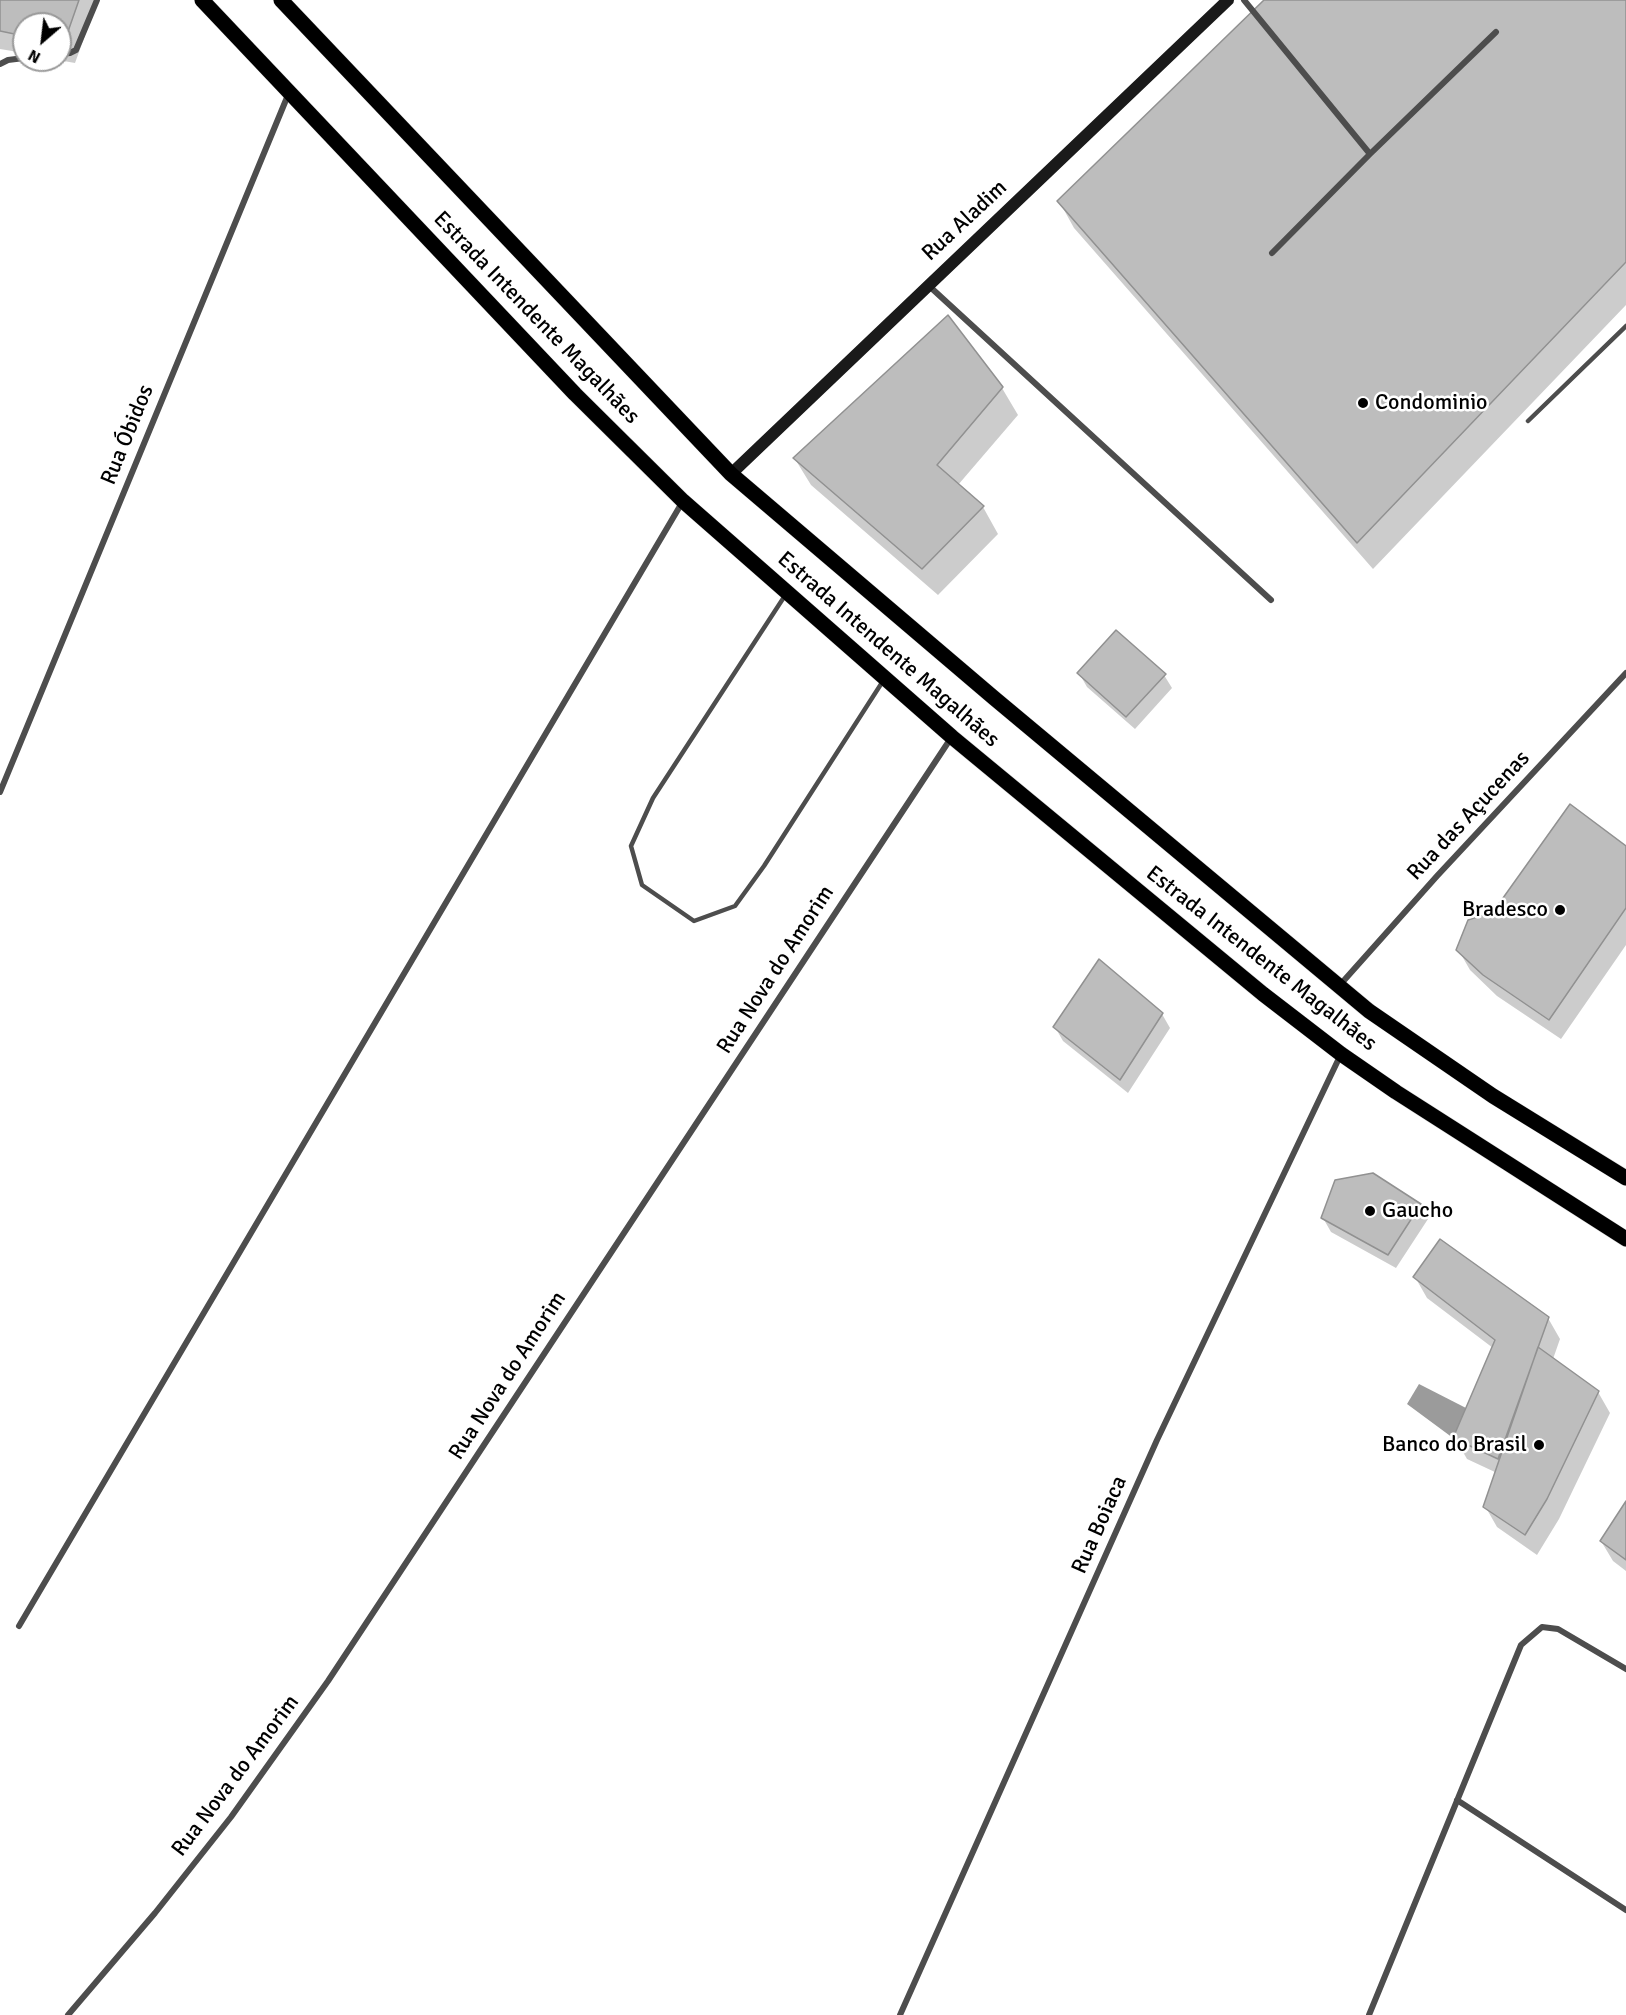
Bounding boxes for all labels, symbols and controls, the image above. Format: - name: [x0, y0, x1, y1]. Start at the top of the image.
- north arrow: [12, 12, 72, 72]
- text: N: [25, 45, 44, 68]
- street label: Rua Aladim: [917, 175, 1013, 267]
- street label: Estrada Intendente Magalhães: [427, 206, 645, 430]
- street label: Rua Óbidos: [96, 381, 160, 489]
- place label: Condominio: [1375, 390, 1488, 416]
- marker: Condominio: [1356, 396, 1370, 410]
- street label: Estrada Intendente Magalhães: [772, 546, 1004, 754]
- street label: Rua das Açucenas: [1402, 746, 1536, 886]
- street label: Estrada Intendente Magalhães: [1141, 861, 1381, 1057]
- street label: Rua Nova do Amorim: [712, 881, 840, 1059]
- place label: Bradesco: [1462, 897, 1548, 923]
- marker: Bradesco: [1553, 903, 1567, 917]
- place label: Gaucho: [1382, 1198, 1453, 1224]
- marker: Gaucho: [1363, 1204, 1377, 1218]
- street label: Rua Nova do Amorim: [444, 1287, 572, 1465]
- place label: Banco do Brasil: [1382, 1432, 1527, 1458]
- marker: Banco do Brasil: [1532, 1438, 1546, 1452]
- street label: Rua Boiaca: [1067, 1472, 1133, 1578]
- street label: Rua Nova do Amorim: [167, 1690, 305, 1862]

